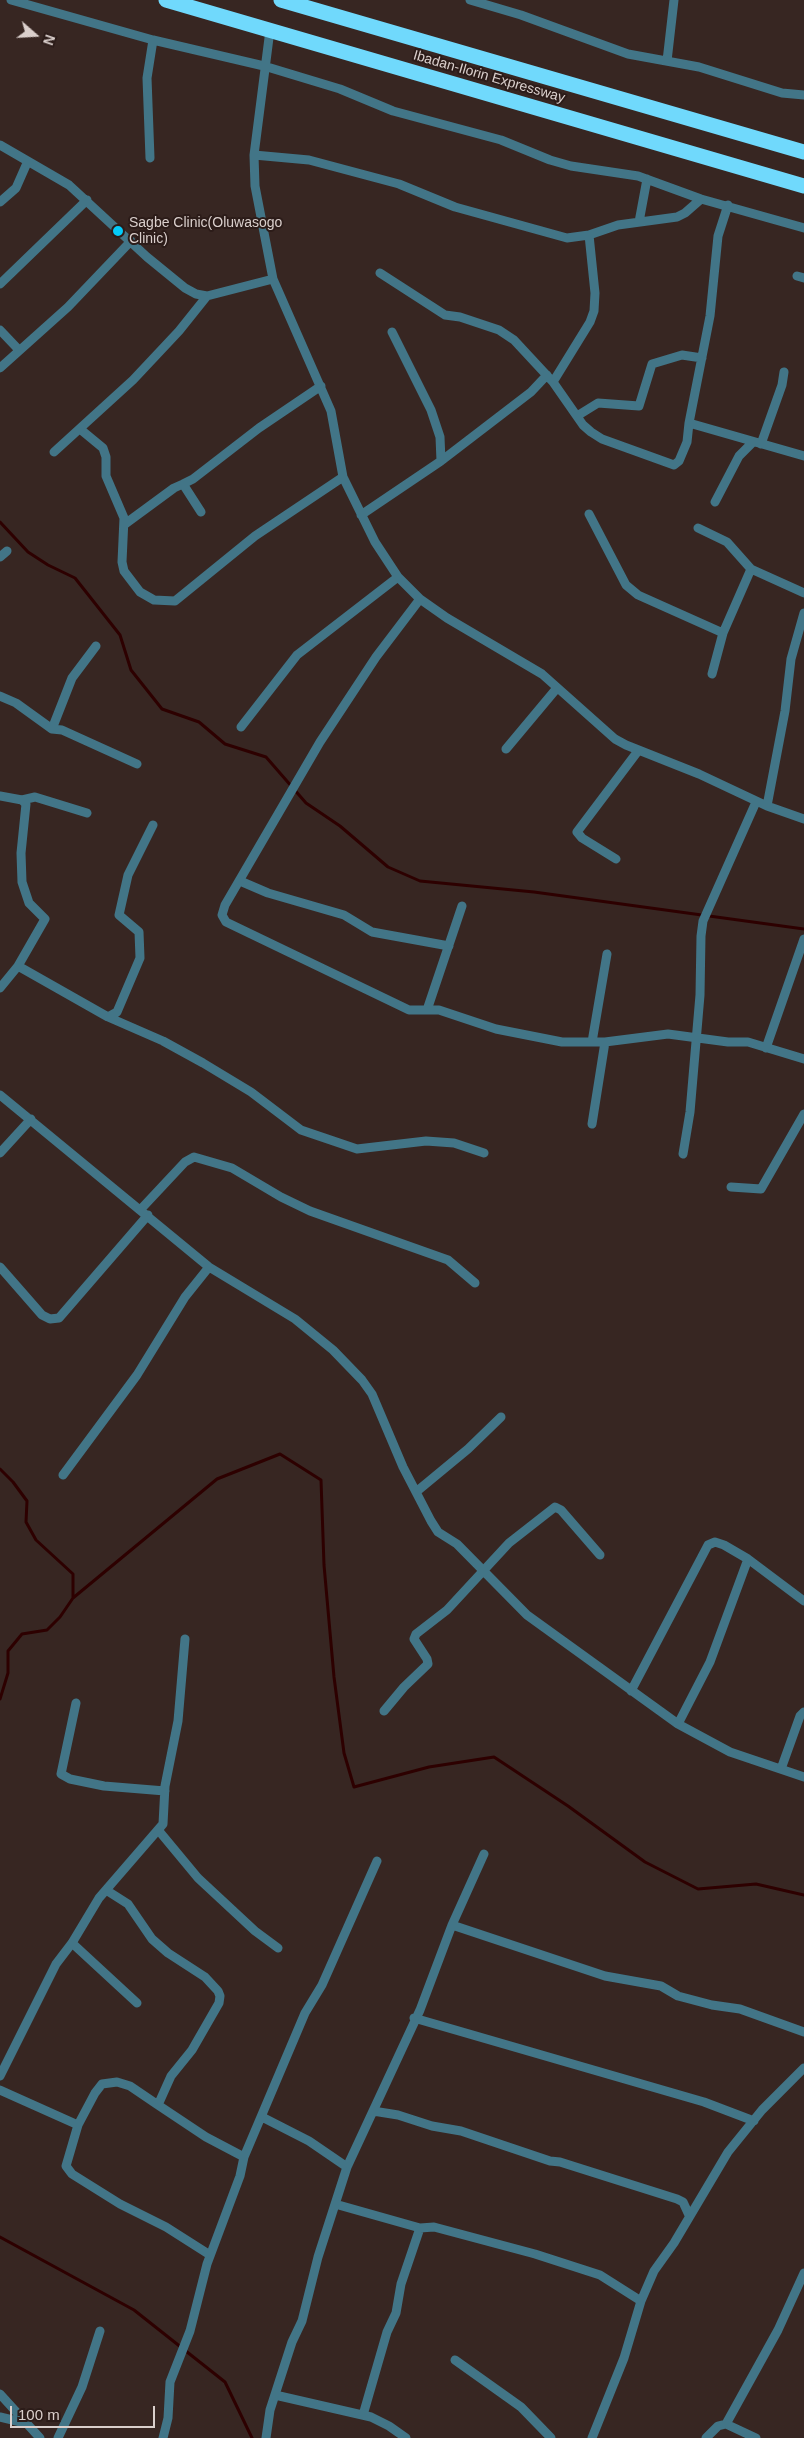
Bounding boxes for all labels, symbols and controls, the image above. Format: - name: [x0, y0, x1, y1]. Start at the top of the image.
- north arrow: [10, 10, 60, 60]
- text: N: [40, 32, 58, 47]
- street label: Ibadan-Ilorin Expressway: [411, 47, 567, 107]
- place label: Sagbe Clinic(Oluwasogo Clinic): [129, 215, 282, 248]
- marker: Sagbe Clinic(Oluwasogo Clinic): [111, 224, 125, 238]
- scale bar: [12, 2396, 158, 2428]
- text: 100 m: [18, 2406, 60, 2423]

